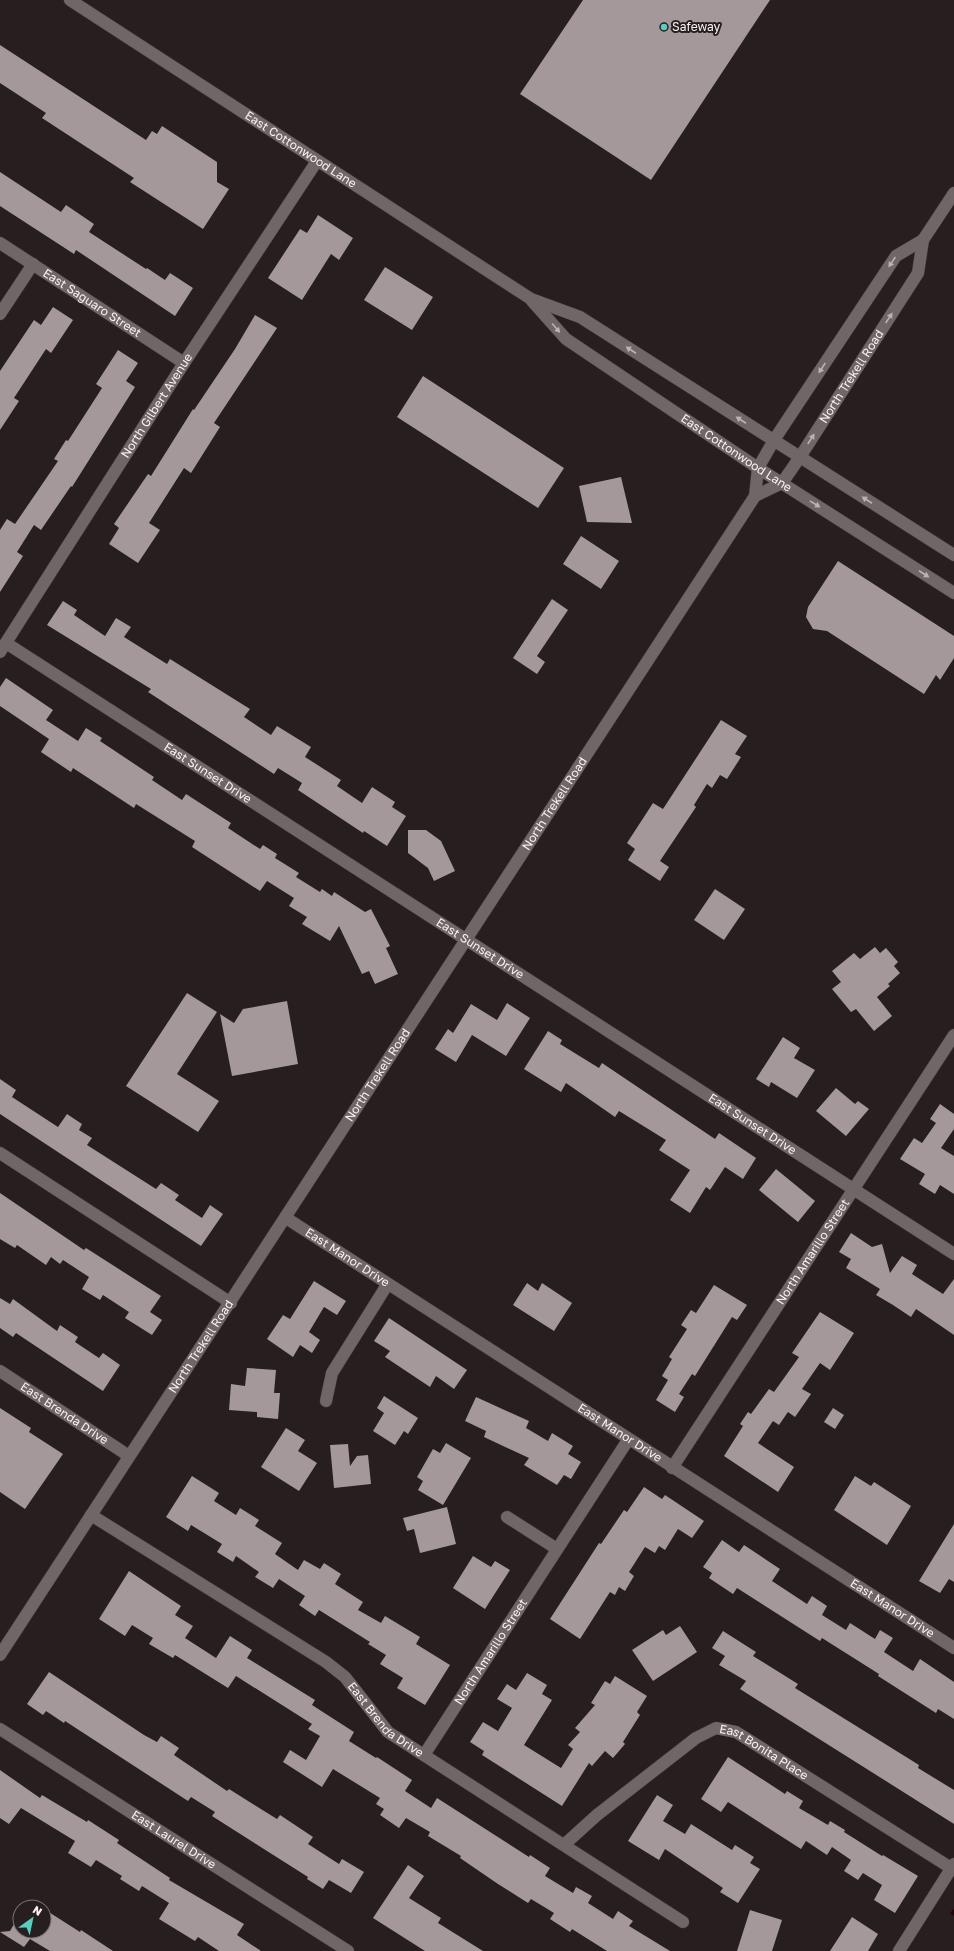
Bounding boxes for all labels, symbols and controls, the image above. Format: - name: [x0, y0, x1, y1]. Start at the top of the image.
- place label: Safeway: [672, 19, 721, 34]
- marker: Safeway: [659, 22, 669, 32]
- street label: East Cottonwood Lane: [242, 108, 360, 191]
- one-way arrow: [888, 257, 896, 267]
- street label: East Saguaro Street: [40, 265, 145, 340]
- one-way arrow: [885, 313, 893, 323]
- one-way arrow: [552, 323, 561, 334]
- street label: North Trekell Road: [816, 327, 887, 426]
- one-way arrow: [625, 346, 637, 353]
- street label: North Gilbert Avenue: [117, 350, 195, 461]
- one-way arrow: [818, 362, 825, 374]
- street label: East Cottonwood Lane: [678, 410, 795, 495]
- one-way arrow: [735, 416, 747, 423]
- one-way arrow: [807, 434, 815, 444]
- one-way arrow: [861, 496, 873, 503]
- one-way arrow: [809, 500, 820, 508]
- one-way arrow: [919, 570, 929, 578]
- street label: East Sunset Drive: [161, 739, 255, 806]
- street label: North Trekell Road: [518, 754, 590, 853]
- street label: East Sunset Drive: [434, 914, 527, 982]
- street label: North Trekell Road: [342, 1026, 413, 1124]
- street label: East Sunset Drive: [706, 1090, 799, 1157]
- street label: North Amarillo Street: [772, 1196, 852, 1307]
- street label: East Manor Drive: [303, 1224, 393, 1290]
- street label: North Trekell Road: [165, 1297, 236, 1396]
- street label: East Brenda Drive: [18, 1379, 111, 1447]
- street label: East Manor Drive: [575, 1400, 665, 1465]
- street label: East Manor Drive: [848, 1575, 938, 1641]
- street label: North Amarillo Street: [451, 1596, 530, 1707]
- street label: East Brenda Drive: [345, 1679, 427, 1760]
- street label: East Bonita Place: [718, 1721, 811, 1783]
- street label: East Laurel Drive: [129, 1807, 219, 1872]
- north arrow: [12, 1899, 52, 1939]
- text: N: [31, 1902, 45, 1918]

